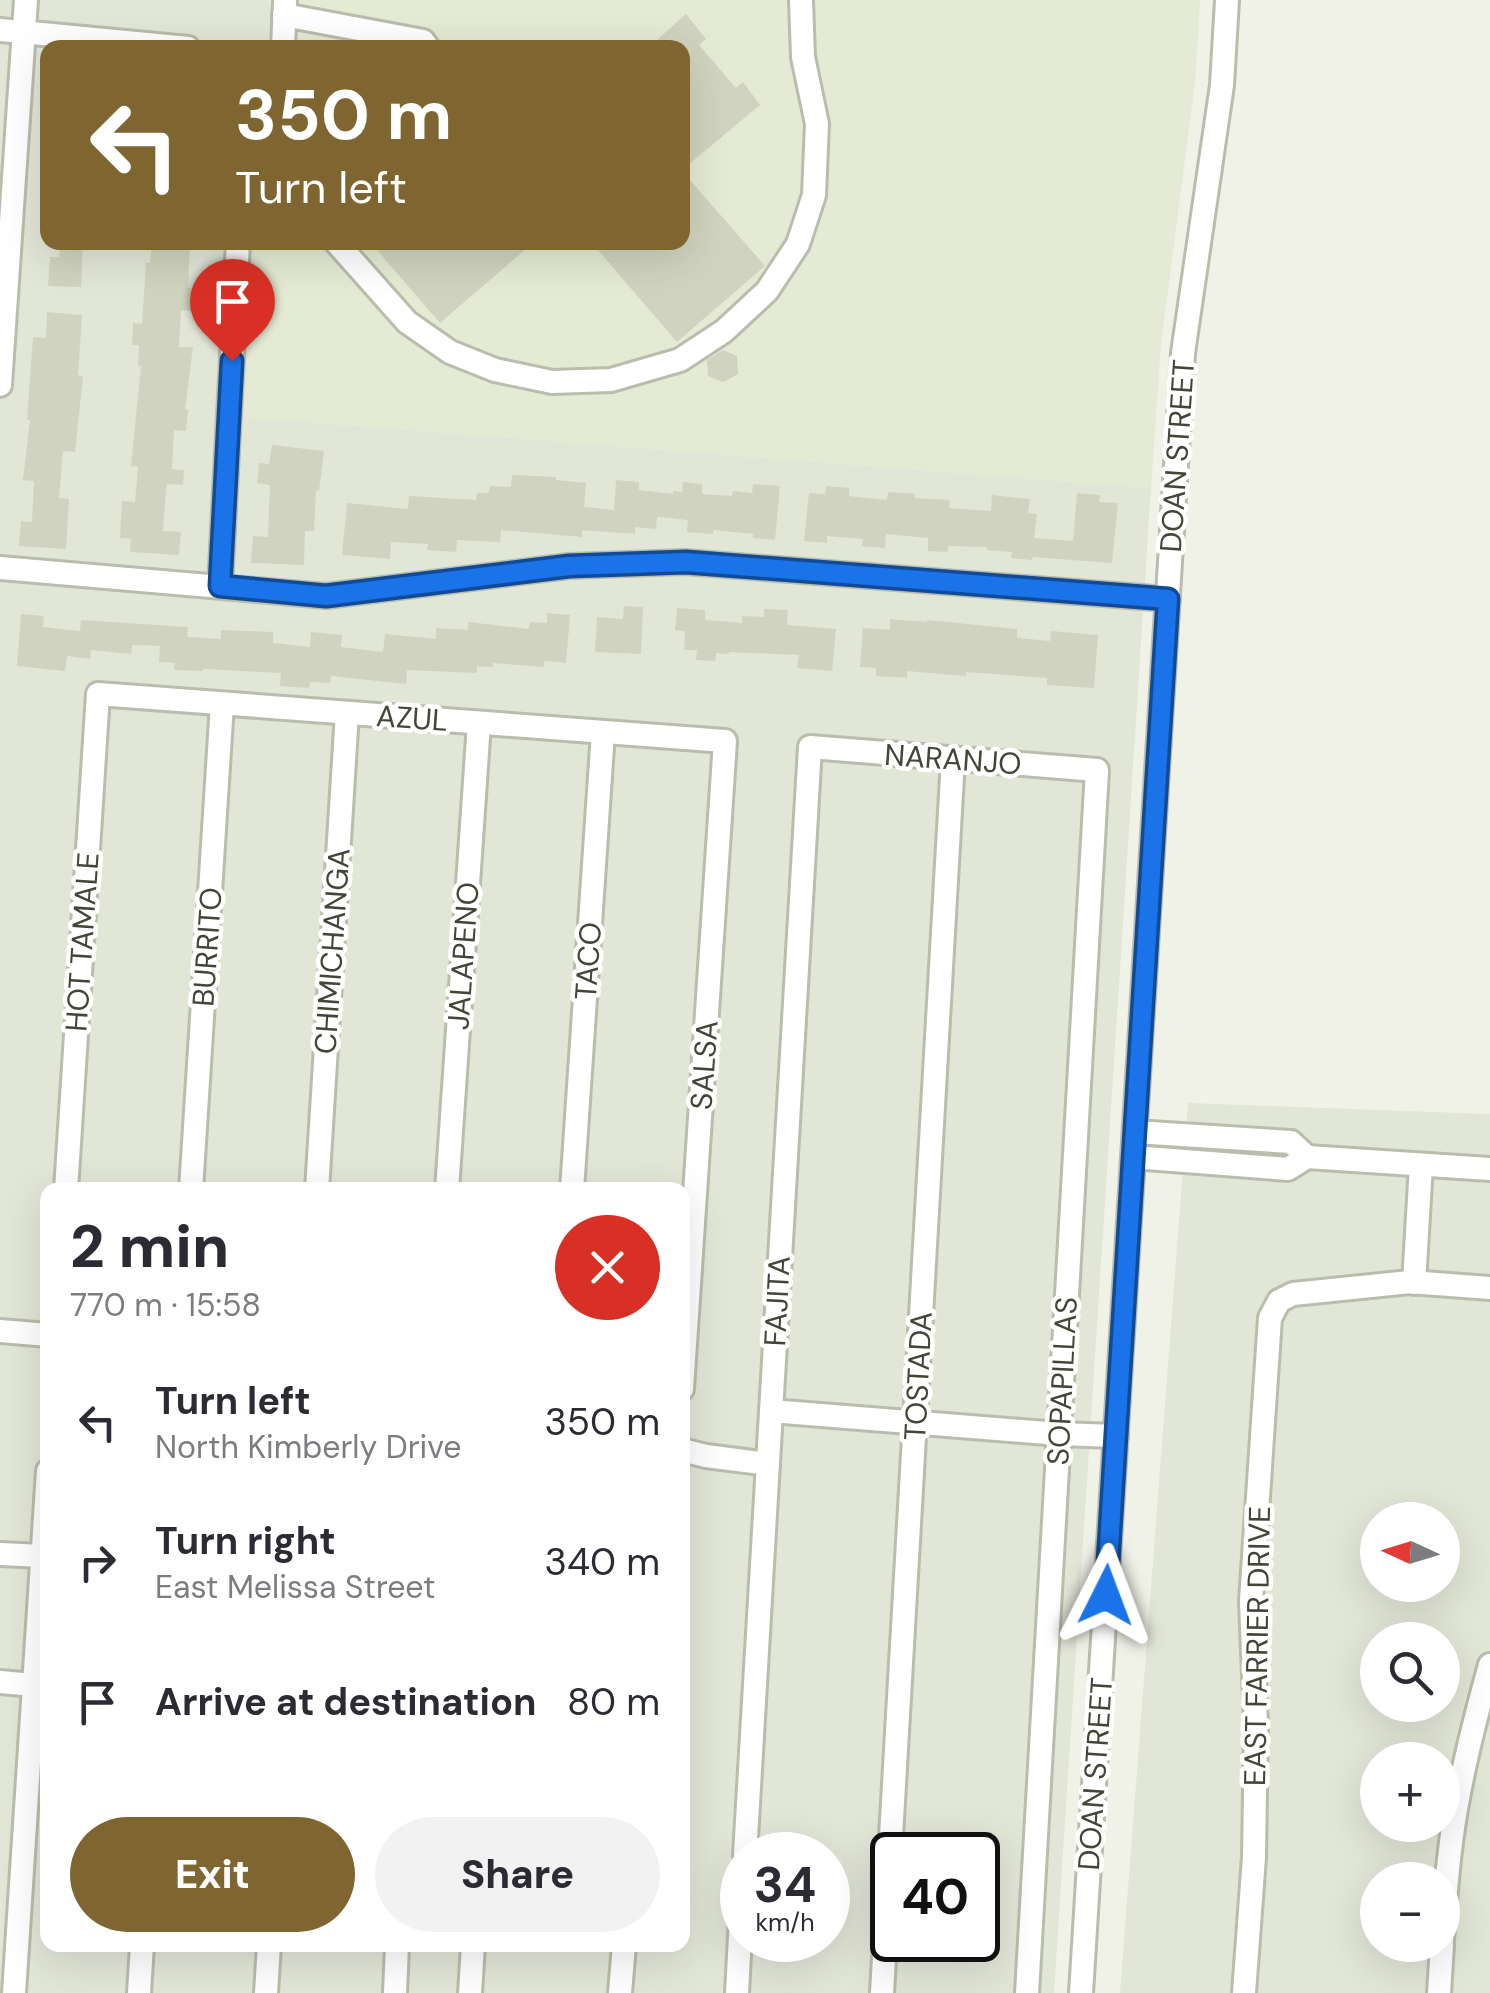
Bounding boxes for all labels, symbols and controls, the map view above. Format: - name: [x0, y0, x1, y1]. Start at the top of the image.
- text: 350 m: [235, 70, 452, 161]
- icon: left: [70, 80, 200, 210]
- text: Turn left: [235, 158, 407, 217]
- pin: [190, 259, 275, 362]
- icon: arrive: [205, 274, 260, 329]
- street label: DOAN STREET: [1151, 358, 1203, 554]
- street label: AZUL: [375, 696, 449, 740]
- street label: NARANJO: [883, 735, 1023, 783]
- street label: CHIMICHANGA: [305, 847, 359, 1055]
- street label: HOT TAMALE: [56, 851, 108, 1033]
- street label: JALAPENO: [438, 881, 488, 1031]
- street label: BURRITO: [183, 886, 231, 1008]
- street label: TACO: [566, 921, 610, 1001]
- street label: SALSA: [681, 1019, 727, 1111]
- text: 2 min: [70, 1207, 229, 1286]
- button: close: [555, 1215, 660, 1320]
- street label: FAJITA: [755, 1255, 799, 1347]
- text: 770 m · 15:58: [70, 1284, 261, 1326]
- street label: SOPAPILLAS: [1038, 1296, 1086, 1466]
- street label: TOSTADA: [895, 1310, 941, 1442]
- text: Turn left: [155, 1376, 311, 1426]
- icon: left: [70, 1395, 125, 1450]
- text: 350 m: [544, 1397, 660, 1447]
- text: North Kimberly Drive: [155, 1426, 462, 1468]
- north arrow: [1360, 1502, 1460, 1602]
- map controls: [1360, 1502, 1460, 1962]
- street label: EAST FARRIER DRIVE: [1235, 1506, 1279, 1786]
- text: Turn right: [155, 1516, 336, 1566]
- icon: right: [70, 1535, 125, 1590]
- text: 340 m: [545, 1537, 660, 1587]
- position arrow: [1054, 1543, 1158, 1647]
- text: East Melissa Street: [155, 1566, 436, 1608]
- button: search: [1360, 1622, 1460, 1722]
- icon: arrive: [70, 1675, 125, 1730]
- street label: DOAN STREET: [1069, 1676, 1121, 1872]
- text: Arrive at destination: [155, 1677, 537, 1727]
- text: 80 m: [567, 1677, 660, 1727]
- button: +: [1360, 1742, 1460, 1842]
- button: Exit: [70, 1817, 355, 1932]
- button: Share: [375, 1817, 660, 1932]
- speed limit sign: 40: [870, 1832, 1000, 1962]
- text: 34: [754, 1852, 816, 1918]
- button: −: [1360, 1862, 1460, 1962]
- text: km/h: [755, 1906, 815, 1939]

